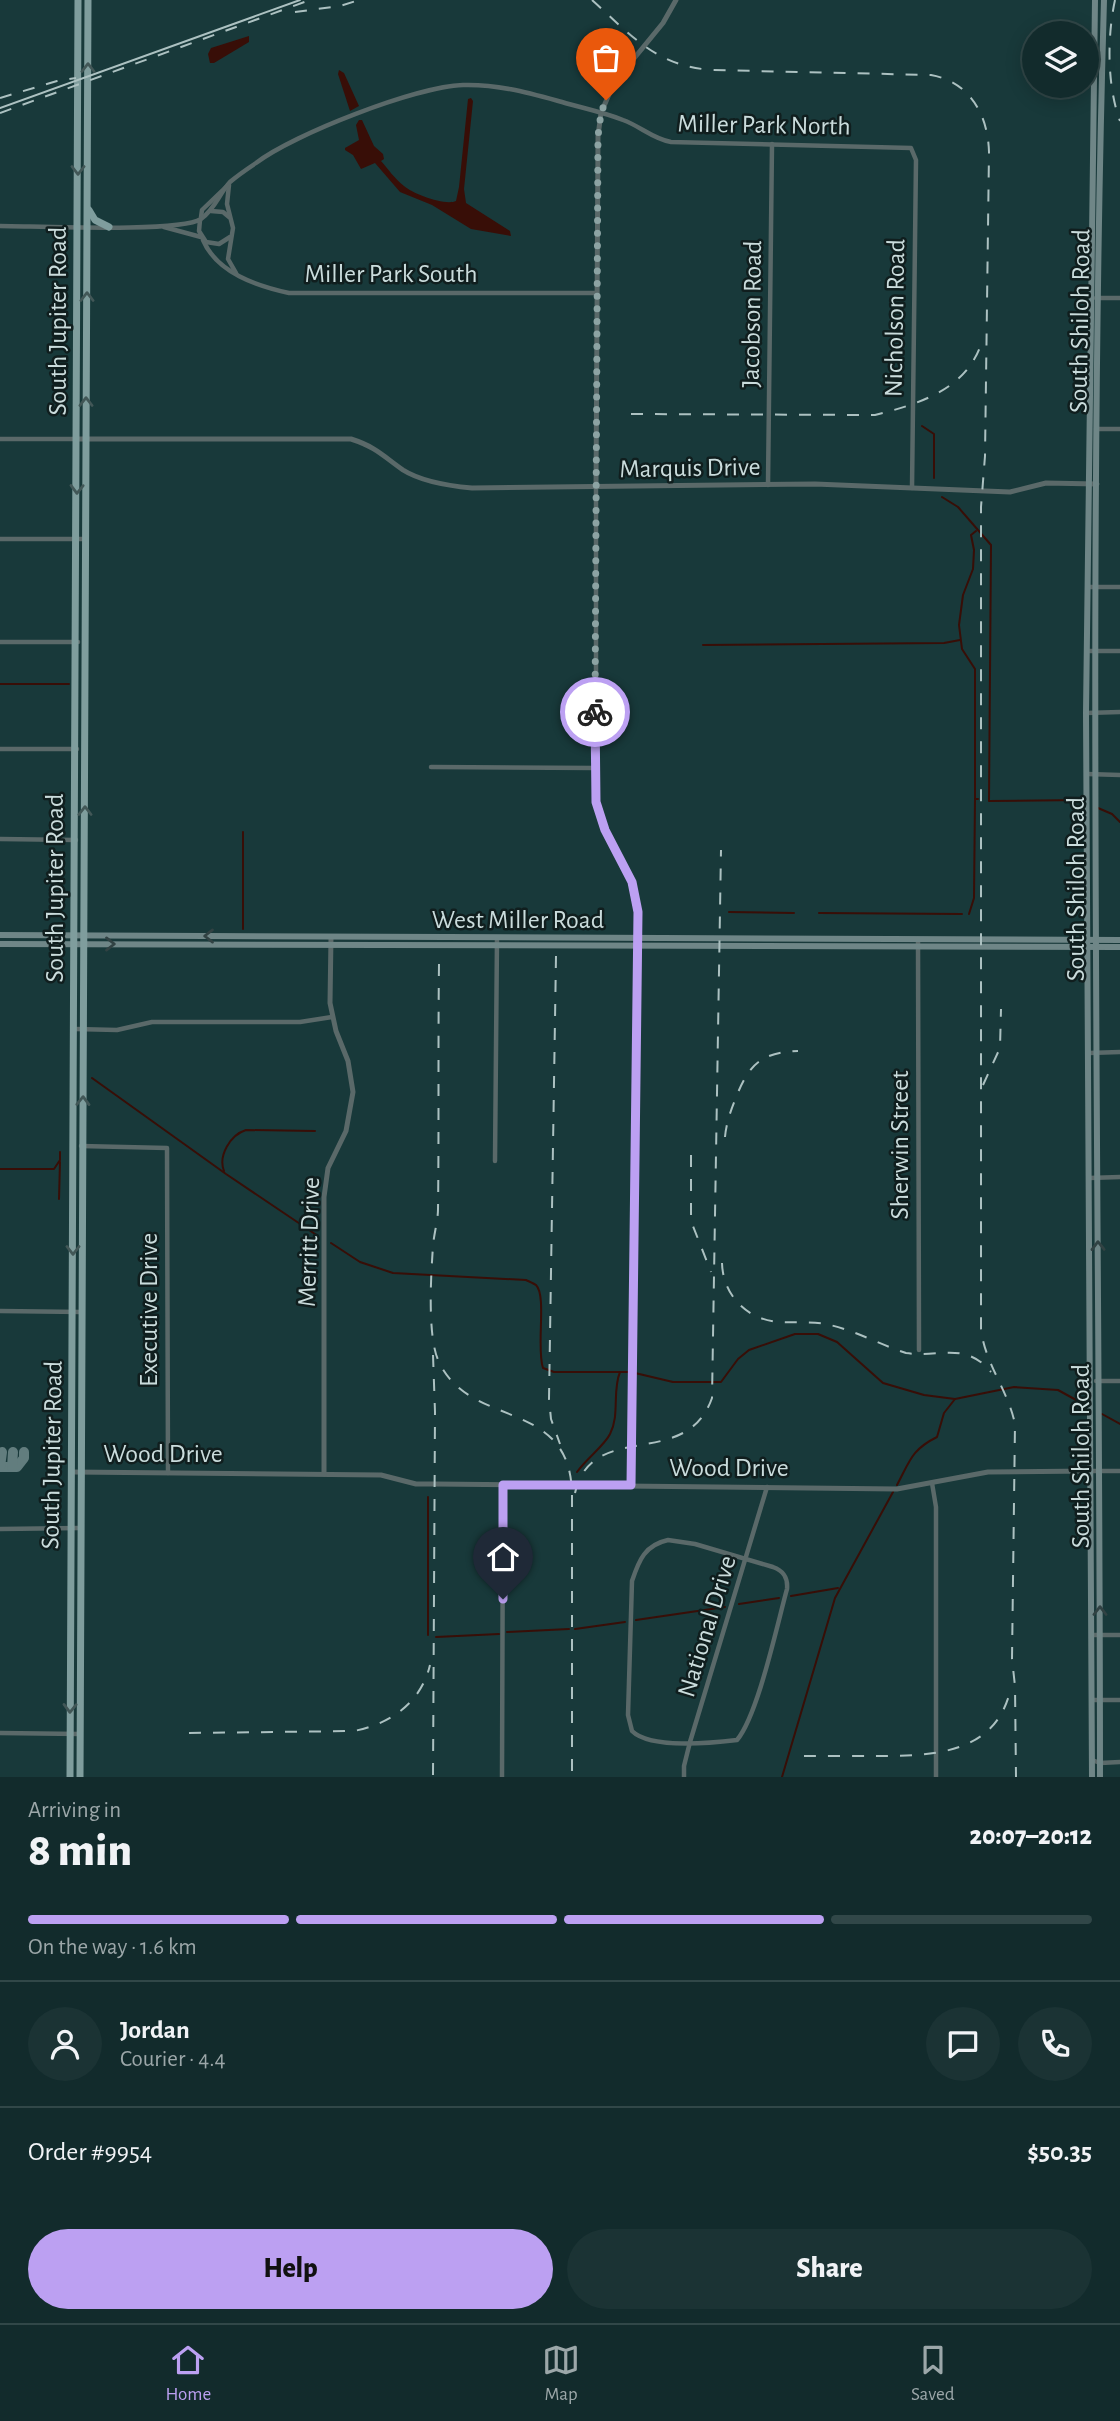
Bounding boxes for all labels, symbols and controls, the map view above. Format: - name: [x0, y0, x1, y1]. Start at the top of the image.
- map controls: [1022, 21, 1099, 98]
- button: layers: [1022, 21, 1099, 98]
- pin: [576, 28, 636, 100]
- icon: bag: [587, 39, 625, 77]
- one-way arrow: [80, 62, 96, 72]
- street label: Miller Park North: [677, 110, 851, 140]
- one-way arrow: [70, 165, 86, 176]
- street label: South Jupiter Road: [45, 227, 71, 415]
- street label: South Shiloh Road: [1065, 229, 1095, 413]
- street label: Nicholson Road: [881, 239, 909, 397]
- street label: Jacobson Road: [738, 240, 766, 388]
- street label: Miller Park South: [304, 261, 478, 287]
- one-way arrow: [79, 292, 95, 302]
- one-way arrow: [78, 396, 94, 407]
- street label: Marquis Drive: [619, 454, 761, 482]
- one-way arrow: [69, 484, 85, 495]
- courier: [560, 677, 630, 747]
- icon: bike: [576, 693, 614, 731]
- street label: South Jupiter Road: [42, 794, 68, 982]
- street label: South Shiloh Road: [1063, 797, 1089, 981]
- one-way arrow: [77, 805, 92, 816]
- street label: West Miller Road: [432, 907, 604, 933]
- one-way arrow: [203, 928, 213, 944]
- one-way arrow: [105, 936, 116, 952]
- street label: Sherwin Street: [887, 1071, 913, 1219]
- one-way arrow: [75, 1095, 91, 1106]
- street label: Merritt Drive: [294, 1177, 324, 1307]
- street label: Executive Drive: [136, 1233, 162, 1387]
- one-way arrow: [1090, 1240, 1106, 1250]
- one-way arrow: [65, 1245, 81, 1256]
- street label: South Jupiter Road: [37, 1360, 67, 1550]
- street label: South Shiloh Road: [1068, 1364, 1094, 1548]
- street label: Wood Drive: [103, 1441, 223, 1467]
- street label: Wood Drive: [669, 1455, 789, 1481]
- pin: [473, 1527, 533, 1599]
- icon: home: [484, 1538, 522, 1576]
- street label: National Drive: [673, 1552, 741, 1700]
- one-way arrow: [1092, 1605, 1108, 1616]
- one-way arrow: [63, 1703, 78, 1714]
- text: Arriving in: [28, 1799, 121, 1822]
- text: 20:07–20:12: [970, 1823, 1092, 1849]
- text: 8 min: [28, 1828, 132, 1874]
- text: On the way · 1.6 km: [28, 1936, 197, 1959]
- button: person: [28, 2007, 102, 2081]
- button: chat: [926, 2007, 1000, 2081]
- button: phone: [1018, 2007, 1092, 2081]
- text: Jordan: [120, 2017, 190, 2043]
- text: Courier · 4.4: [120, 2048, 226, 2071]
- text: Order #9954: [28, 2139, 152, 2165]
- text: $50.35: [1027, 2139, 1092, 2165]
- button: Help: [28, 2229, 553, 2309]
- button: Share: [567, 2229, 1092, 2309]
- tab: Home: [165, 2341, 211, 2406]
- tab: Map: [542, 2341, 580, 2406]
- tab: Saved: [911, 2341, 955, 2406]

